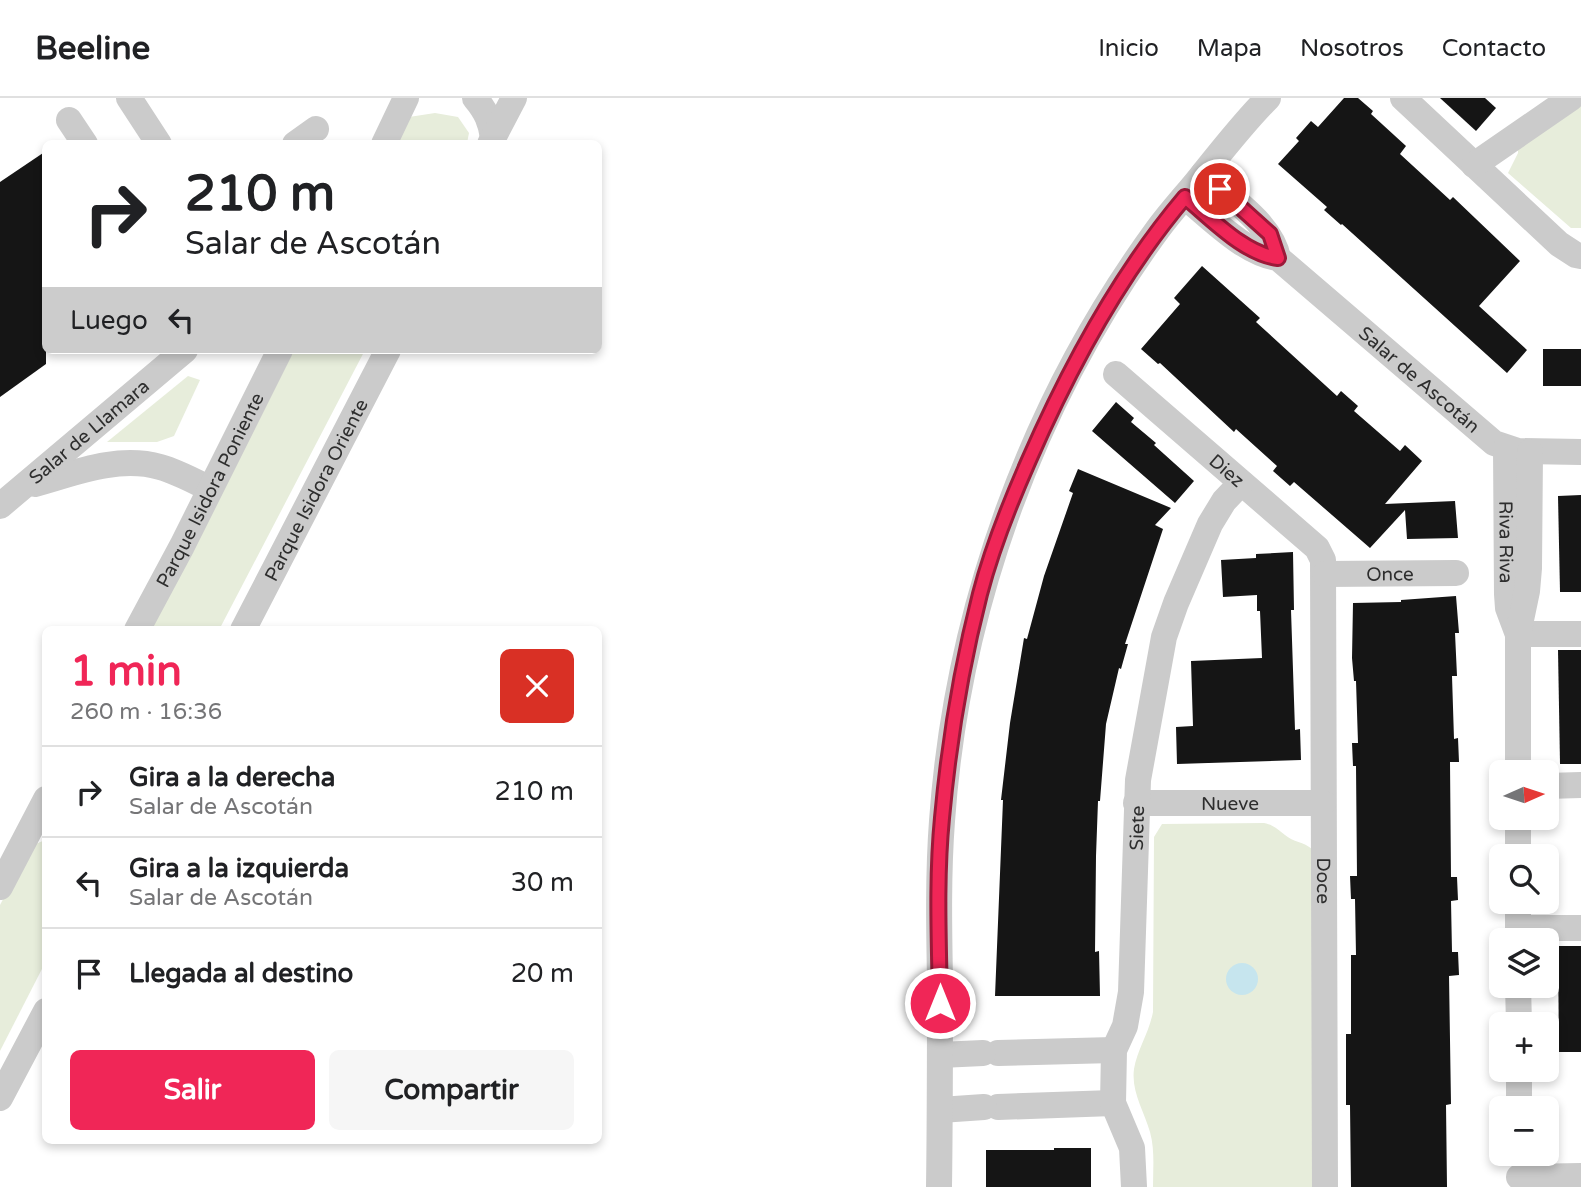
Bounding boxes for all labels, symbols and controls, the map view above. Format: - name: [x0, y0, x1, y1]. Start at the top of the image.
- text: Beeline: [35, 29, 150, 68]
- text: Inicio: [1098, 34, 1159, 63]
- text: Mapa: [1197, 34, 1262, 63]
- text: Nosotros: [1300, 34, 1404, 63]
- text: Contacto: [1442, 34, 1546, 63]
- pin: [1190, 159, 1250, 219]
- text: 210 m: [185, 165, 335, 224]
- icon: right: [70, 168, 161, 259]
- icon: arrive: [1201, 170, 1239, 208]
- text: Salar de Ascotán: [185, 225, 441, 263]
- icon: left: [162, 301, 200, 339]
- text: Luego: [70, 305, 148, 336]
- street label: Salar de Ascotán: [1354, 322, 1484, 438]
- street label: Salar de Llamara: [25, 375, 154, 489]
- street label: Parque Isidora Poniente: [152, 389, 269, 591]
- street label: Parque Isidora Oriente: [260, 395, 373, 585]
- street label: Diez: [1205, 450, 1248, 492]
- street label: Riva Riva: [1494, 501, 1517, 583]
- street label: Once: [1366, 563, 1414, 586]
- text: 1 min: [70, 646, 182, 697]
- button: close: [500, 649, 574, 723]
- text: 260 m · 16:36: [70, 698, 222, 726]
- north arrow: [1489, 760, 1559, 830]
- map controls: [1489, 760, 1559, 1166]
- text: Gira a la derecha: [129, 762, 335, 793]
- icon: right: [70, 773, 108, 811]
- text: 210 m: [494, 776, 574, 807]
- text: Salar de Ascotán: [129, 793, 313, 821]
- street label: Nueve: [1201, 793, 1259, 815]
- street label: Siete: [1126, 805, 1149, 851]
- button: search: [1489, 844, 1559, 914]
- text: Gira a la izquierda: [129, 853, 349, 884]
- street label: Doce: [1312, 858, 1334, 904]
- icon: left: [70, 864, 108, 902]
- text: 30 m: [511, 867, 574, 898]
- text: Salar de Ascotán: [129, 884, 313, 912]
- button: layers: [1489, 928, 1559, 998]
- icon: arrive: [70, 955, 108, 993]
- text: Llegada al destino: [129, 958, 353, 989]
- text: 20 m: [511, 958, 574, 989]
- position arrow: [903, 966, 977, 1040]
- button: +: [1489, 1012, 1559, 1082]
- button: Salir: [70, 1050, 315, 1130]
- button: Compartir: [329, 1050, 574, 1130]
- button: −: [1489, 1096, 1559, 1166]

